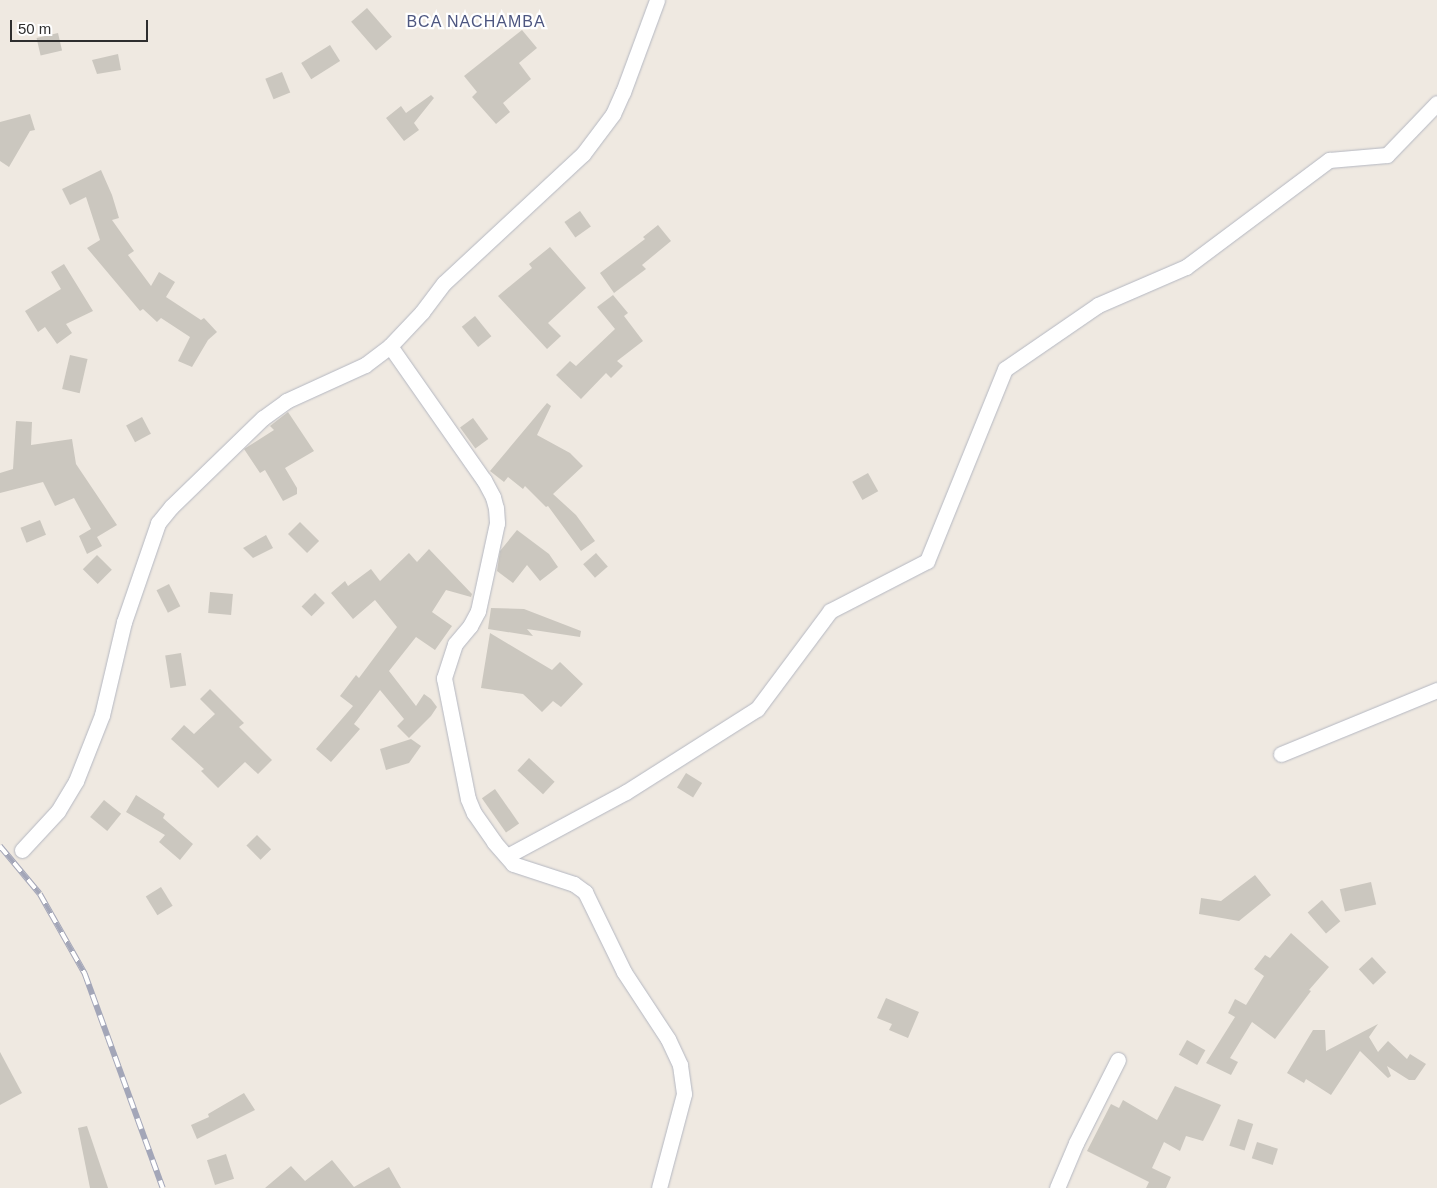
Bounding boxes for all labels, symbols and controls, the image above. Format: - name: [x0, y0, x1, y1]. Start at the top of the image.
- scale bar: [12, 10, 150, 42]
- district label: BCA NACHAMBA: [404, 12, 548, 32]
- text: 50 m: [18, 20, 51, 37]

